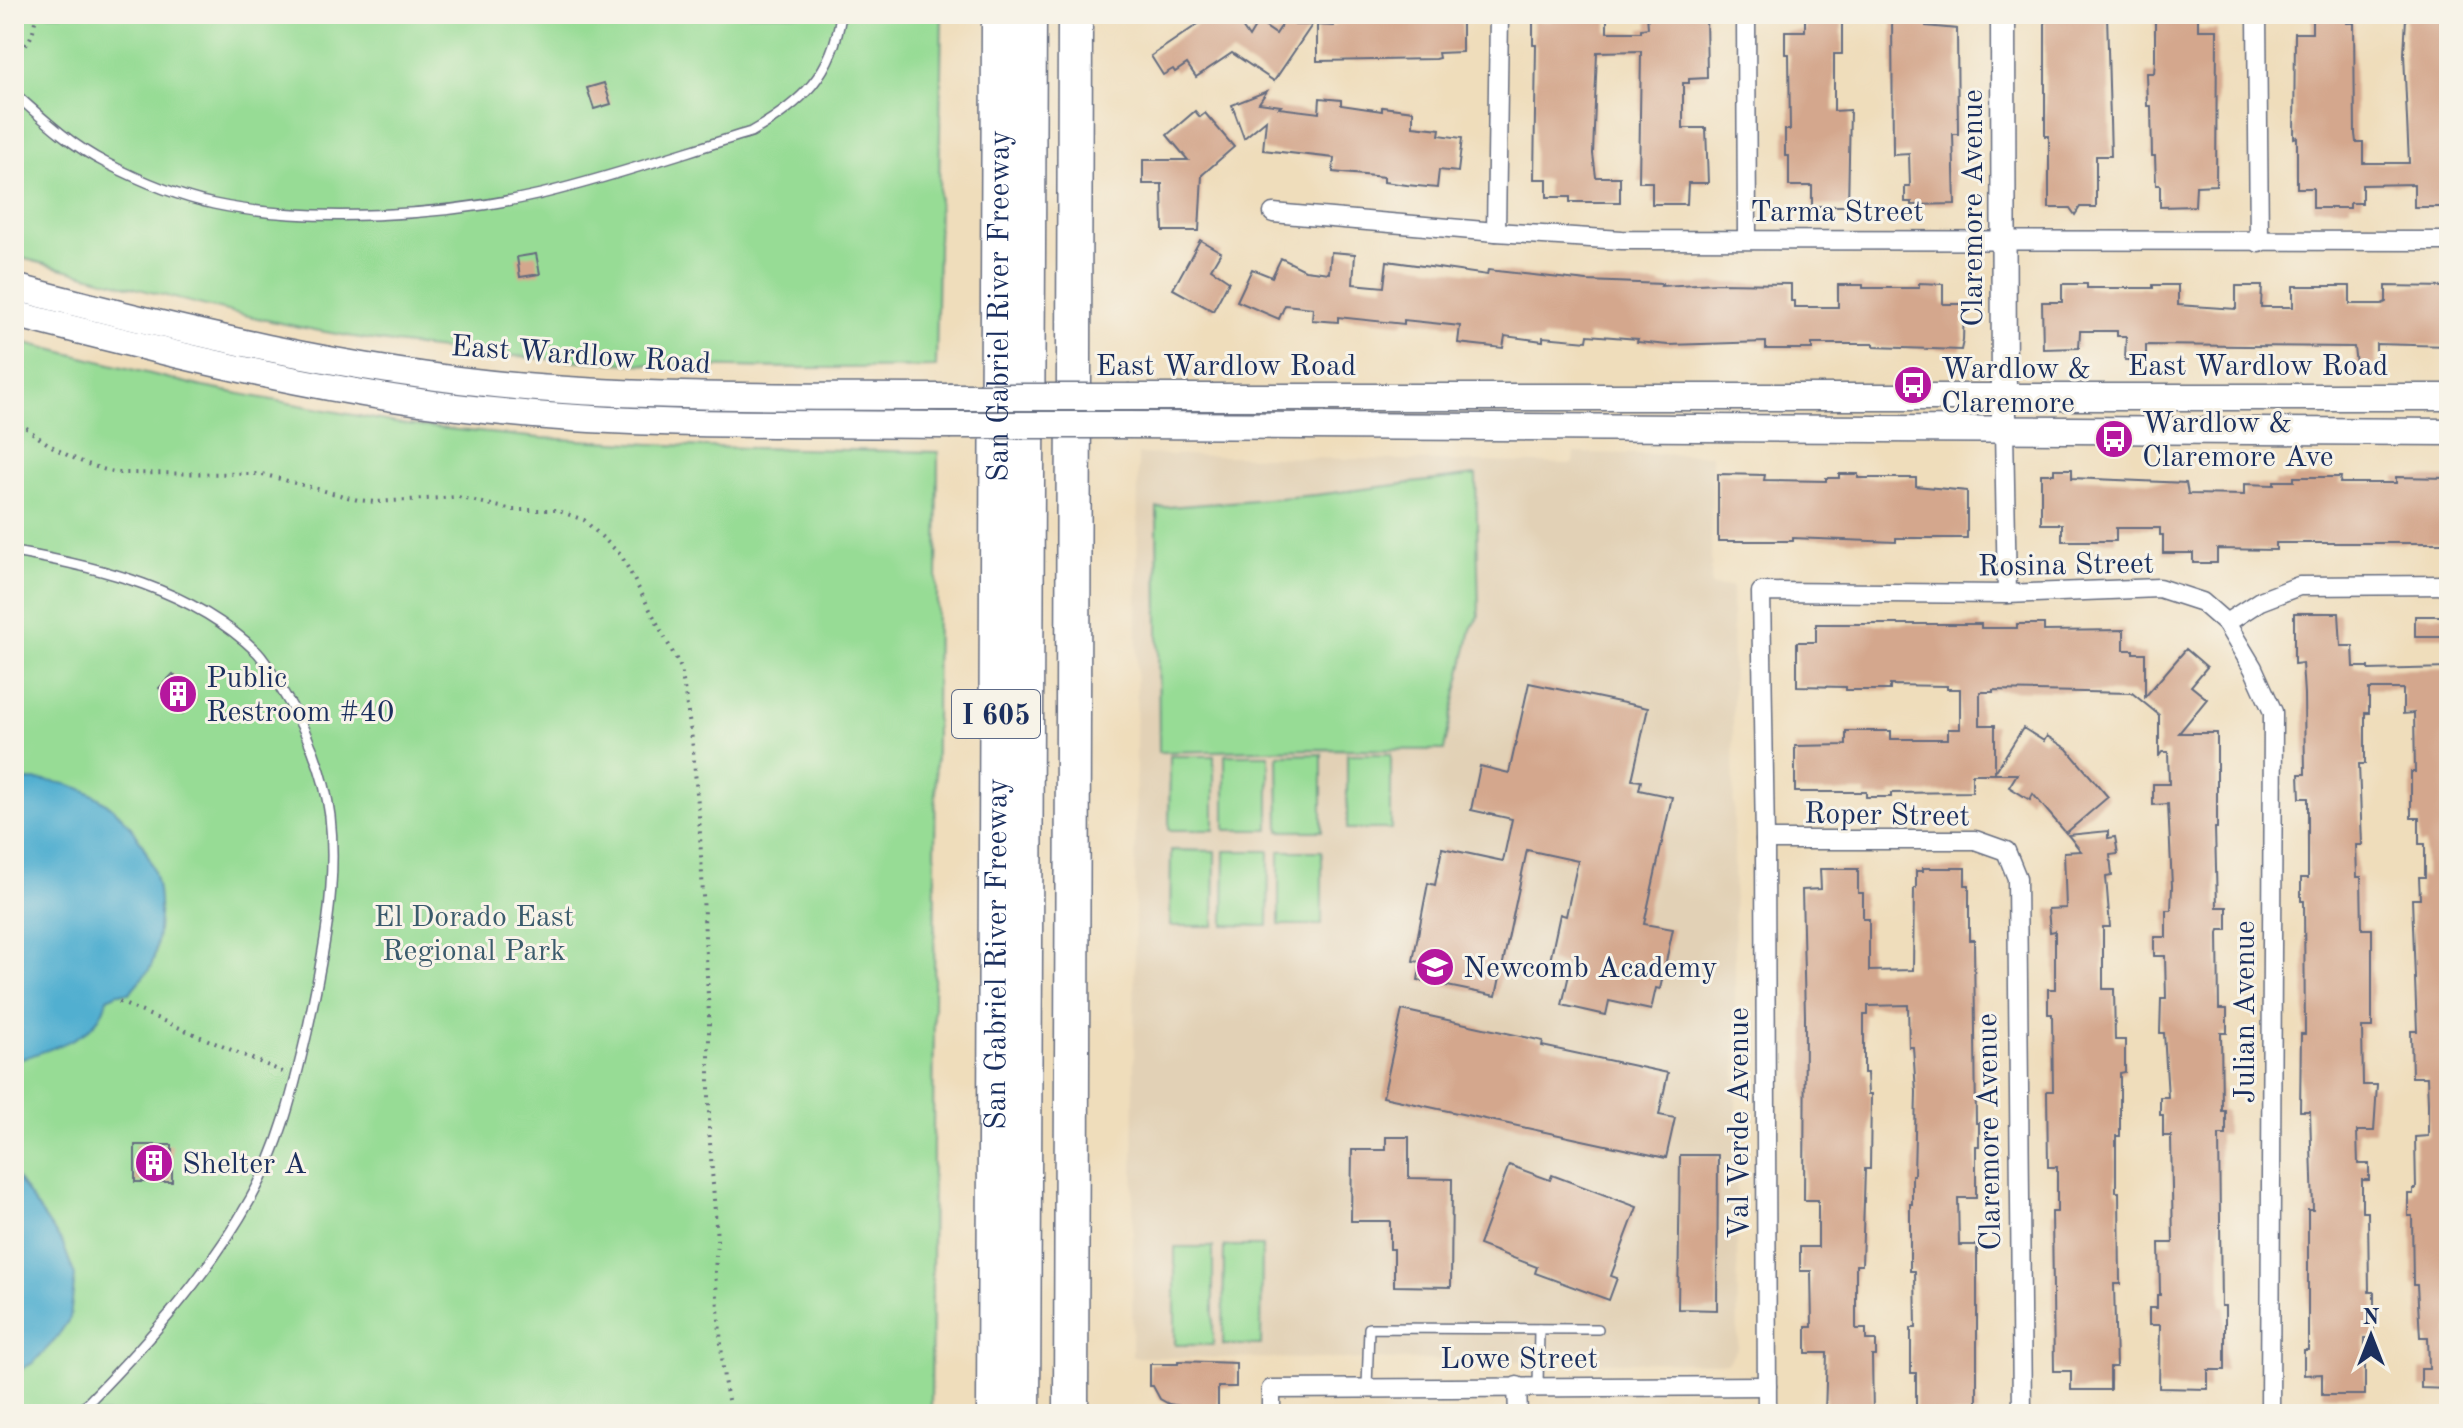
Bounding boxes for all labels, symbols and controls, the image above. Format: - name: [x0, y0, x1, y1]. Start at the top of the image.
- street label: Claremore Avenue: [1959, 89, 1989, 327]
- street label: San Gabriel River Freeway: [984, 130, 1016, 482]
- street label: Tarma Street: [1750, 198, 1924, 228]
- street label: East Wardlow Road: [450, 332, 712, 380]
- street label: East Wardlow Road: [1096, 352, 1356, 382]
- street label: East Wardlow Road: [2128, 352, 2388, 382]
- place label: Wardlow & Claremore: [1941, 355, 2091, 419]
- bus stop icon: Wardlow & Claremore: [1892, 364, 1934, 406]
- place label: Wardlow & Claremore Ave: [2142, 409, 2334, 473]
- bus stop icon: Wardlow & Claremore Ave: [2093, 418, 2135, 460]
- street label: Rosina Street: [1978, 549, 2154, 583]
- place label: Public Restroom #40: [206, 664, 394, 728]
- building icon: Public Restroom #40: [157, 673, 199, 715]
- road number: I 605: [952, 690, 1040, 738]
- street label: San Gabriel River Freeway: [982, 778, 1013, 1130]
- street label: Roper Street: [1804, 800, 1970, 832]
- park label: El Dorado East Regional Park: [374, 903, 574, 967]
- street label: Julian Avenue: [2231, 920, 2261, 1104]
- school or university icon: Newcomb Academy: [1414, 946, 1456, 988]
- place label: Newcomb Academy: [1463, 954, 1717, 984]
- street label: Val Verde Avenue: [1725, 1007, 1755, 1239]
- street label: Claremore Avenue: [1973, 1013, 2007, 1251]
- building icon: Shelter A: [133, 1142, 175, 1184]
- place label: Shelter A: [182, 1150, 307, 1180]
- north arrow: [2331, 1296, 2411, 1376]
- text: N: [2363, 1307, 2380, 1329]
- street label: Lowe Street: [1440, 1345, 1598, 1375]

